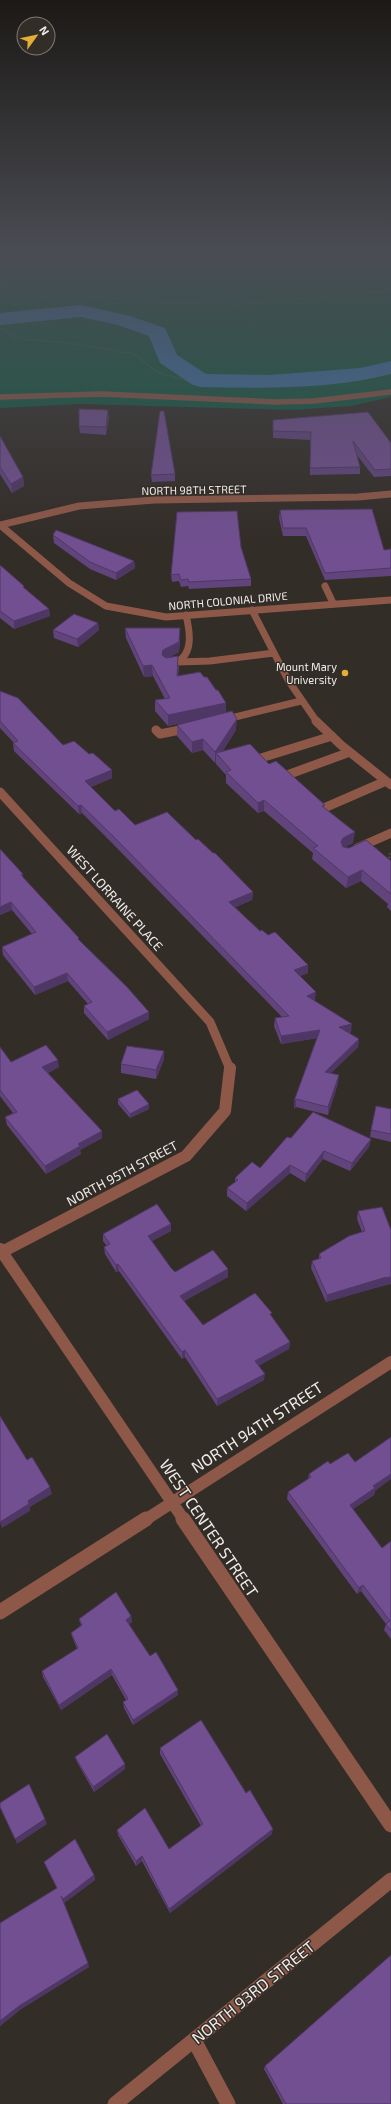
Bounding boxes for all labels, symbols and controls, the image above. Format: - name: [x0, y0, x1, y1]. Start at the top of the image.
- north arrow: [16, 16, 56, 56]
- text: N: [37, 23, 52, 37]
- street label: NORTH 98TH STREET: [141, 482, 247, 497]
- street label: NORTH COLONIAL DRIVE: [168, 589, 288, 612]
- place label: Mount Mary University: [276, 660, 337, 686]
- marker: Mount Mary University: [340, 668, 350, 678]
- street label: WEST LORRAINE PLACE: [63, 842, 167, 954]
- street label: NORTH 95TH STREET: [64, 1137, 181, 1209]
- street label: NORTH 94TH STREET: [187, 1377, 326, 1476]
- street label: WEST CENTER STREET: [156, 1455, 263, 1600]
- street label: NORTH 93RD STREET: [187, 1936, 318, 2047]

